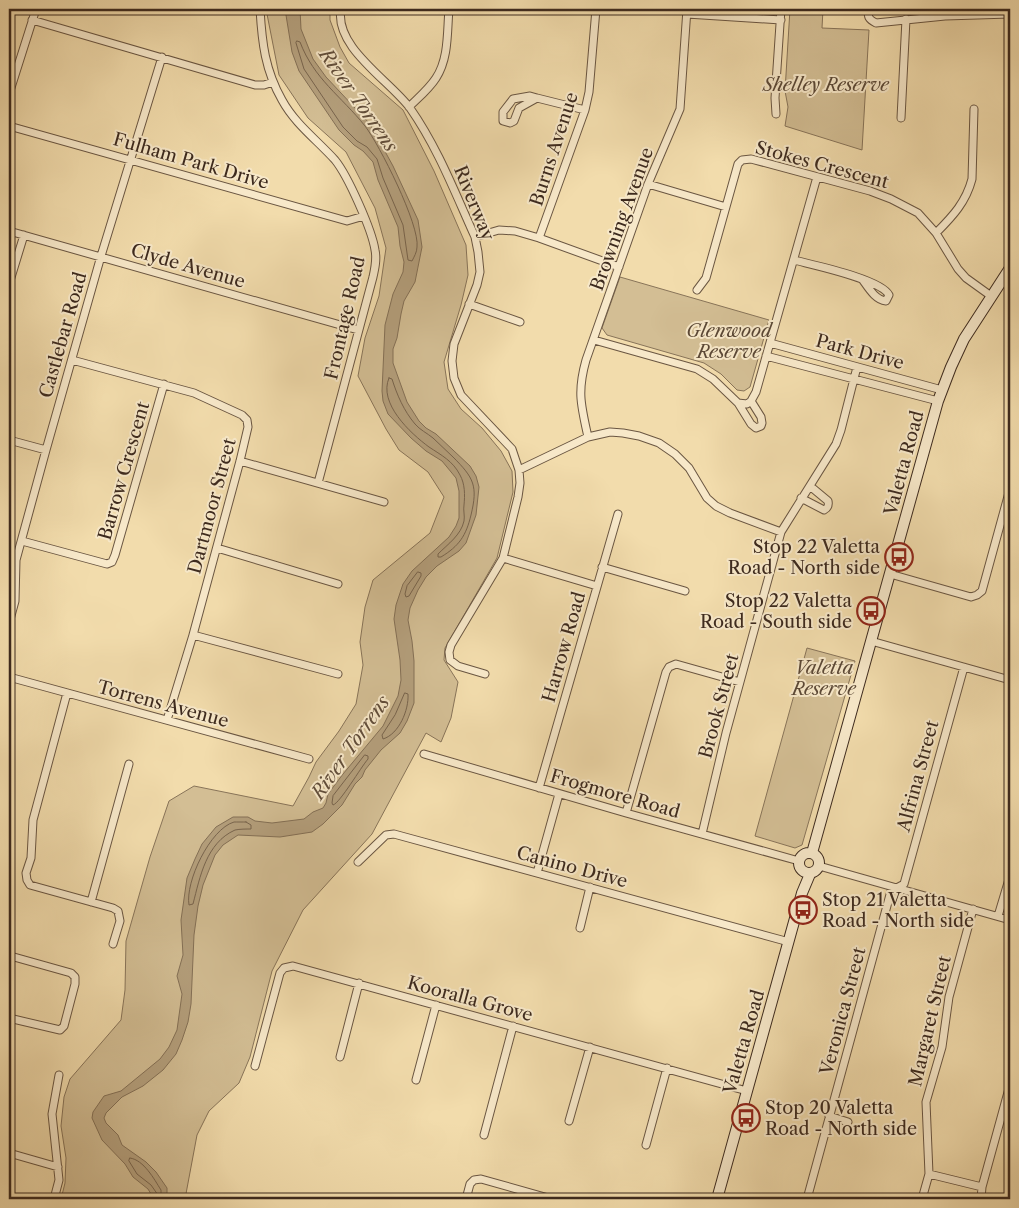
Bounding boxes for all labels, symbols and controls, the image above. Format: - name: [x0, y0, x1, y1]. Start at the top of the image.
- water label: River Torrens: [313, 42, 403, 157]
- park label: Shelley Reserve: [762, 74, 890, 96]
- street label: Burns Avenue: [525, 89, 583, 209]
- street label: Fulham Park Drive: [111, 128, 271, 194]
- street label: Stokes Crescent: [753, 137, 892, 194]
- street label: Browning Avenue: [586, 144, 658, 294]
- street label: Riverway: [449, 162, 499, 245]
- street label: Clyde Avenue: [128, 239, 248, 293]
- street label: Frontage Road: [320, 254, 370, 382]
- street label: Castlebar Road: [35, 270, 91, 400]
- park label: Glenwood Reserve: [686, 320, 774, 363]
- street label: Park Drive: [814, 330, 906, 374]
- street label: Barrow Crescent: [94, 399, 154, 543]
- street label: Valetta Road: [879, 408, 929, 519]
- street label: Dartmoor Street: [183, 435, 241, 576]
- place label: Stop 22 Valetta Road - North side: [728, 536, 880, 579]
- bus stop icon: Stop 22 Valetta Road - North side: [884, 542, 914, 572]
- street label: Harrow Road: [538, 589, 590, 705]
- place label: Stop 22 Valetta Road - South side: [700, 590, 852, 633]
- bus stop icon: Stop 22 Valetta Road - South side: [856, 596, 886, 626]
- street label: Brook Street: [694, 650, 744, 761]
- park label: Valetta Reserve: [790, 657, 857, 700]
- street label: Torrens Avenue: [95, 676, 231, 732]
- water label: River Torrens: [305, 690, 395, 805]
- street label: Alfrina Street: [892, 717, 944, 835]
- street label: Frogmore Road: [548, 765, 682, 823]
- street label: Canino Drive: [514, 842, 630, 892]
- place label: Stop 21 Valetta Road - North side: [822, 889, 974, 932]
- bus stop icon: Stop 21 Valetta Road - North side: [788, 895, 818, 925]
- street label: Veronica Street: [815, 944, 871, 1078]
- street label: Margaret Street: [904, 953, 956, 1089]
- street label: Kooralla Grove: [405, 972, 535, 1026]
- street label: Valetta Road: [718, 987, 769, 1098]
- place label: Stop 20 Valetta Road - North side: [765, 1097, 917, 1140]
- bus stop icon: Stop 20 Valetta Road - North side: [731, 1103, 761, 1133]

